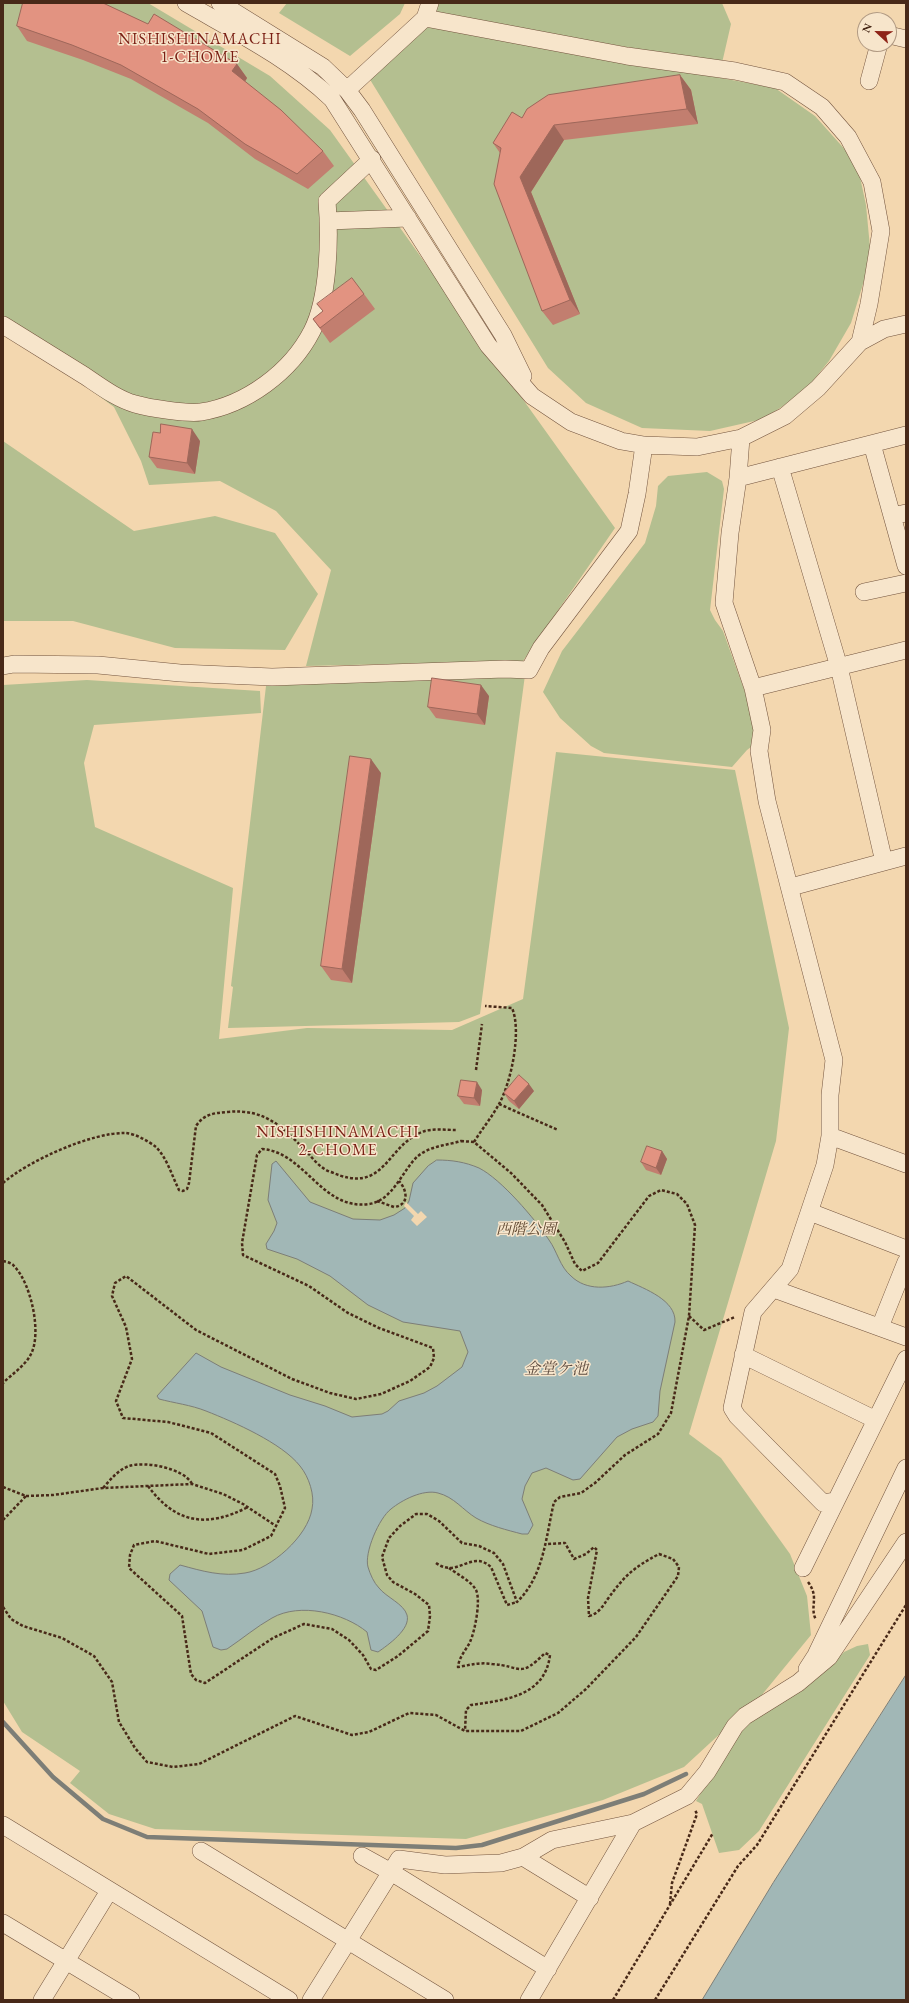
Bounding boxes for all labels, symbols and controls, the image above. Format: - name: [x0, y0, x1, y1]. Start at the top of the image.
- north arrow: [857, 12, 897, 52]
- text: N: [859, 21, 875, 35]
- district label: NISHISHINAMACHI 1-CHOME: [118, 30, 282, 68]
- district label: NISHISHINAMACHI 2-CHOME: [256, 1123, 420, 1161]
- park label: 西階公園: [496, 1221, 556, 1239]
- water label: 金堂ケ池: [524, 1360, 588, 1380]

